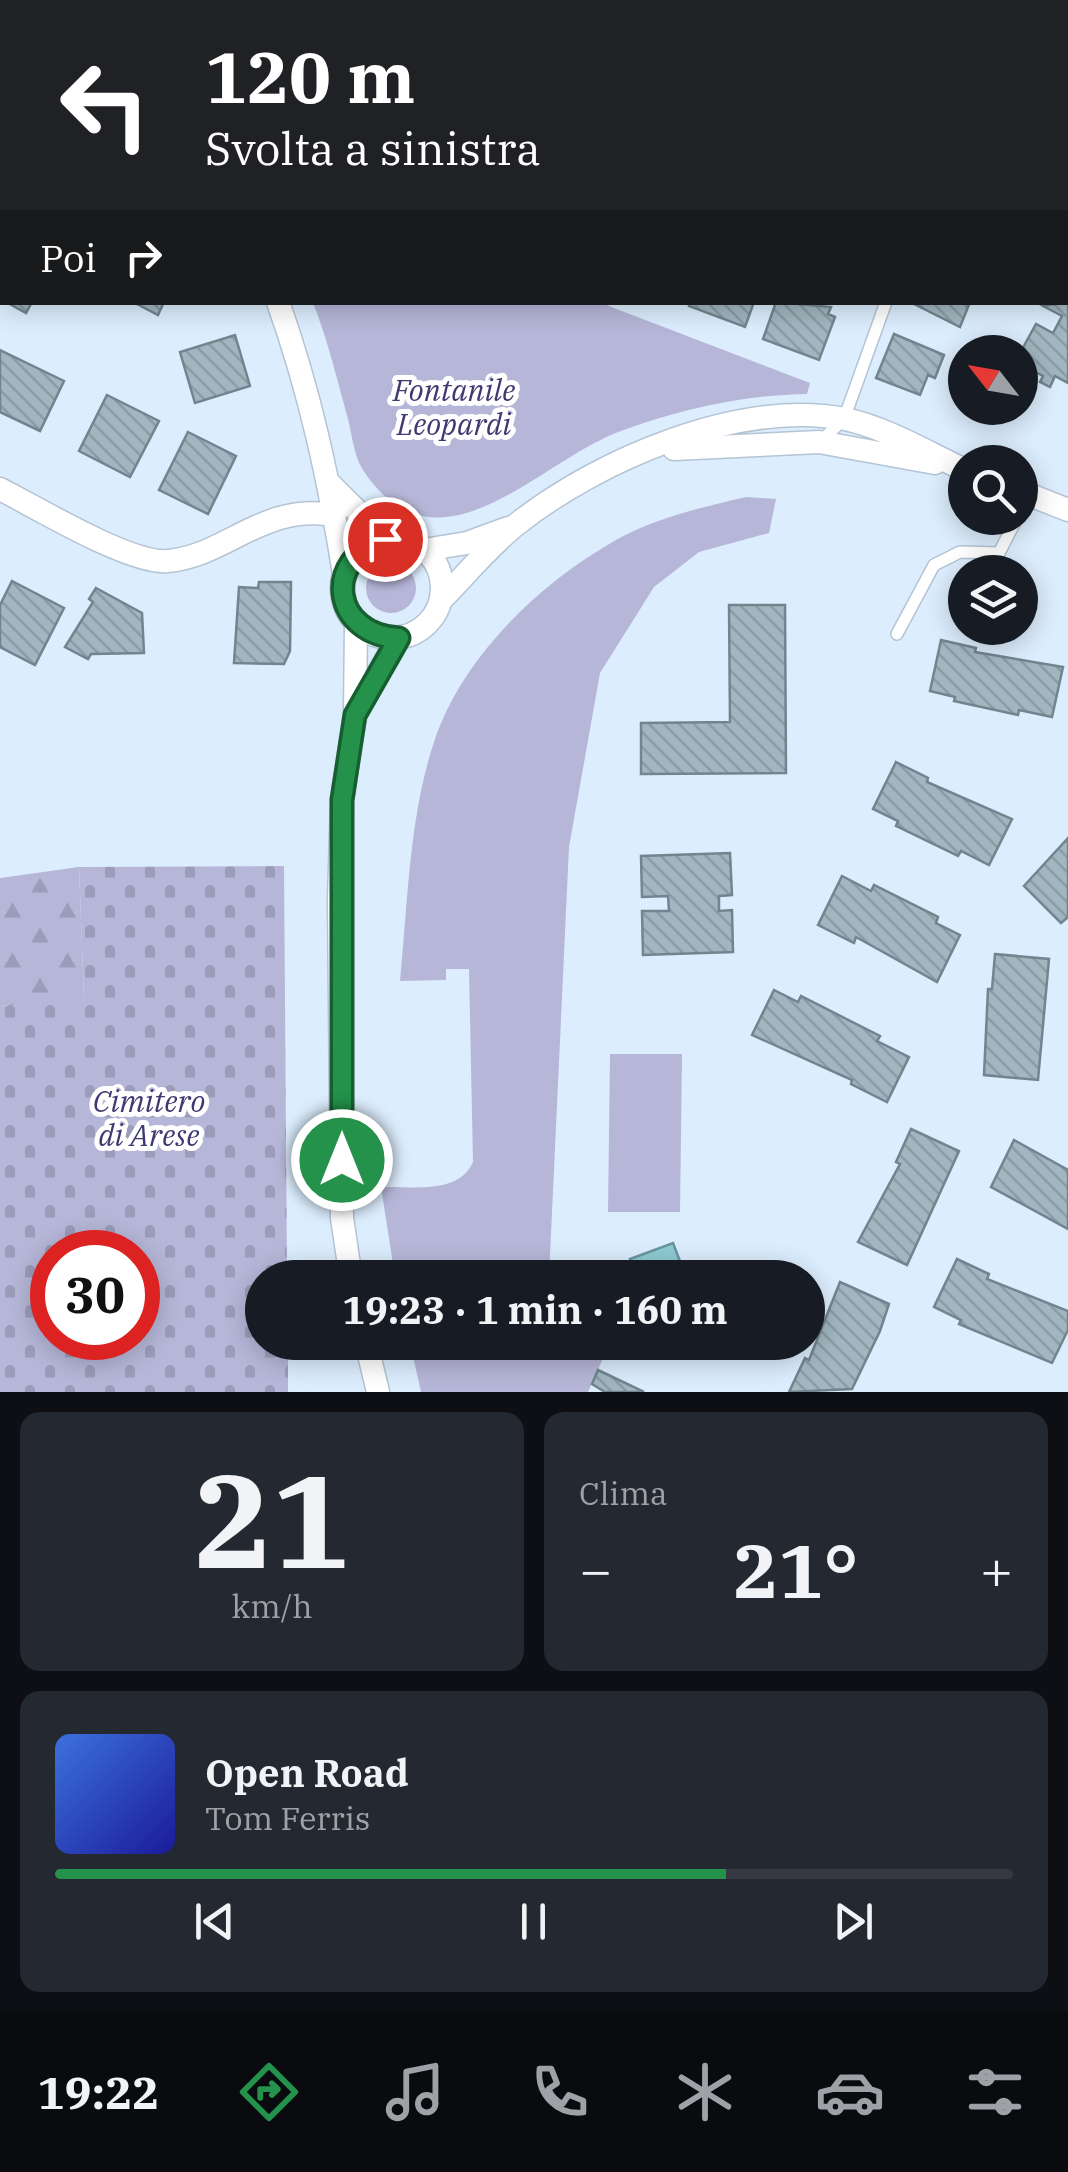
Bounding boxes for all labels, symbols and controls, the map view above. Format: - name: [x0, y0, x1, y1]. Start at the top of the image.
- text: 120 m: [205, 31, 415, 122]
- icon: left: [40, 40, 170, 170]
- text: Svolta a sinistra: [205, 119, 541, 177]
- icon: right: [116, 230, 171, 285]
- text: Poi: [40, 233, 96, 282]
- north arrow: [948, 335, 1038, 425]
- map controls: [948, 335, 1038, 645]
- park label: Fontanile Leopardi: [392, 370, 515, 443]
- button: search: [948, 445, 1038, 535]
- pin: [343, 497, 428, 582]
- icon: arrive: [358, 512, 413, 567]
- button: layers: [948, 555, 1038, 645]
- park label: Cimitero di Arese: [93, 1081, 205, 1154]
- position arrow: [290, 1108, 394, 1212]
- speed limit sign: 30: [30, 1230, 160, 1360]
- text: 19:23 · 1 min · 160 m: [342, 1285, 728, 1334]
- text: 21: [194, 1435, 350, 1604]
- text: Clima: [579, 1472, 667, 1514]
- text: 21°: [733, 1521, 859, 1619]
- text: −: [579, 1534, 612, 1605]
- text: +: [980, 1534, 1013, 1605]
- text: km/h: [232, 1585, 312, 1627]
- text: Open Road: [205, 1748, 409, 1797]
- text: Tom Ferris: [205, 1797, 370, 1839]
- icon: previous: [187, 1894, 242, 1949]
- icon: pause: [506, 1894, 561, 1949]
- icon: next: [826, 1894, 881, 1949]
- icon: directions: [234, 2057, 304, 2127]
- icon: music: [380, 2057, 450, 2127]
- icon: phone: [525, 2057, 595, 2127]
- icon: climate: [670, 2057, 740, 2127]
- icon: car: [815, 2057, 885, 2127]
- icon: filters: [960, 2057, 1030, 2127]
- text: 19:22: [38, 2063, 159, 2121]

